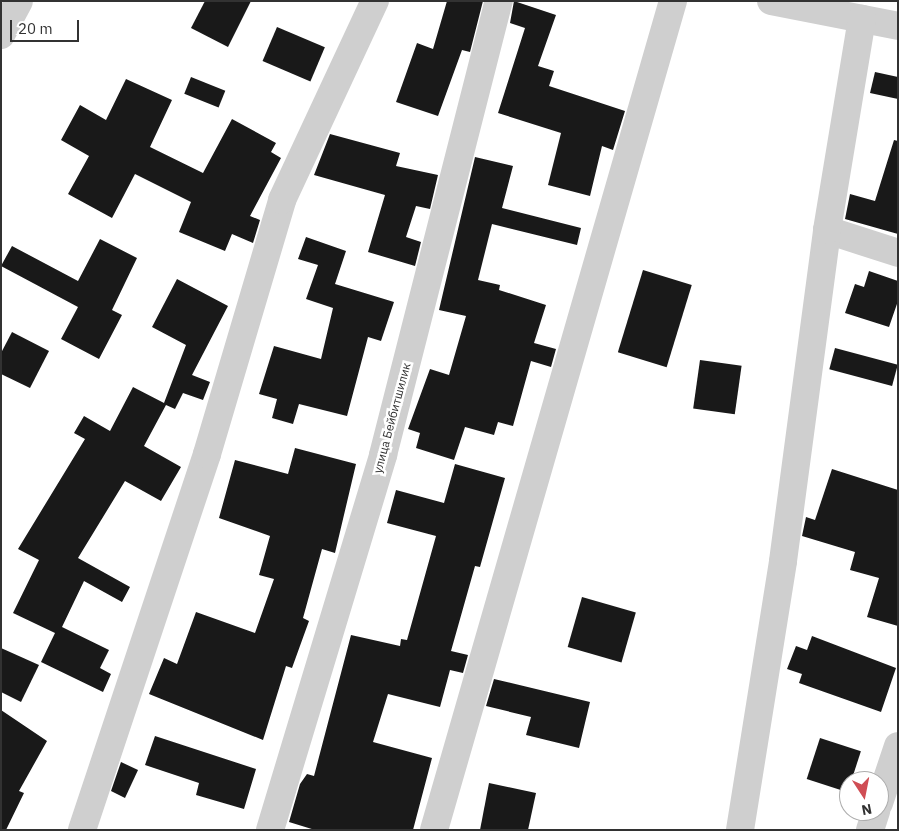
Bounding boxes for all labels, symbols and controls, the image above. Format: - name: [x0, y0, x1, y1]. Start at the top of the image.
- scale bar: [12, 10, 81, 42]
- text: 20 m: [18, 19, 53, 38]
- street label: улица Бейбитшилик: [370, 361, 414, 475]
- north arrow: [839, 771, 889, 821]
- text: N: [860, 800, 873, 820]

